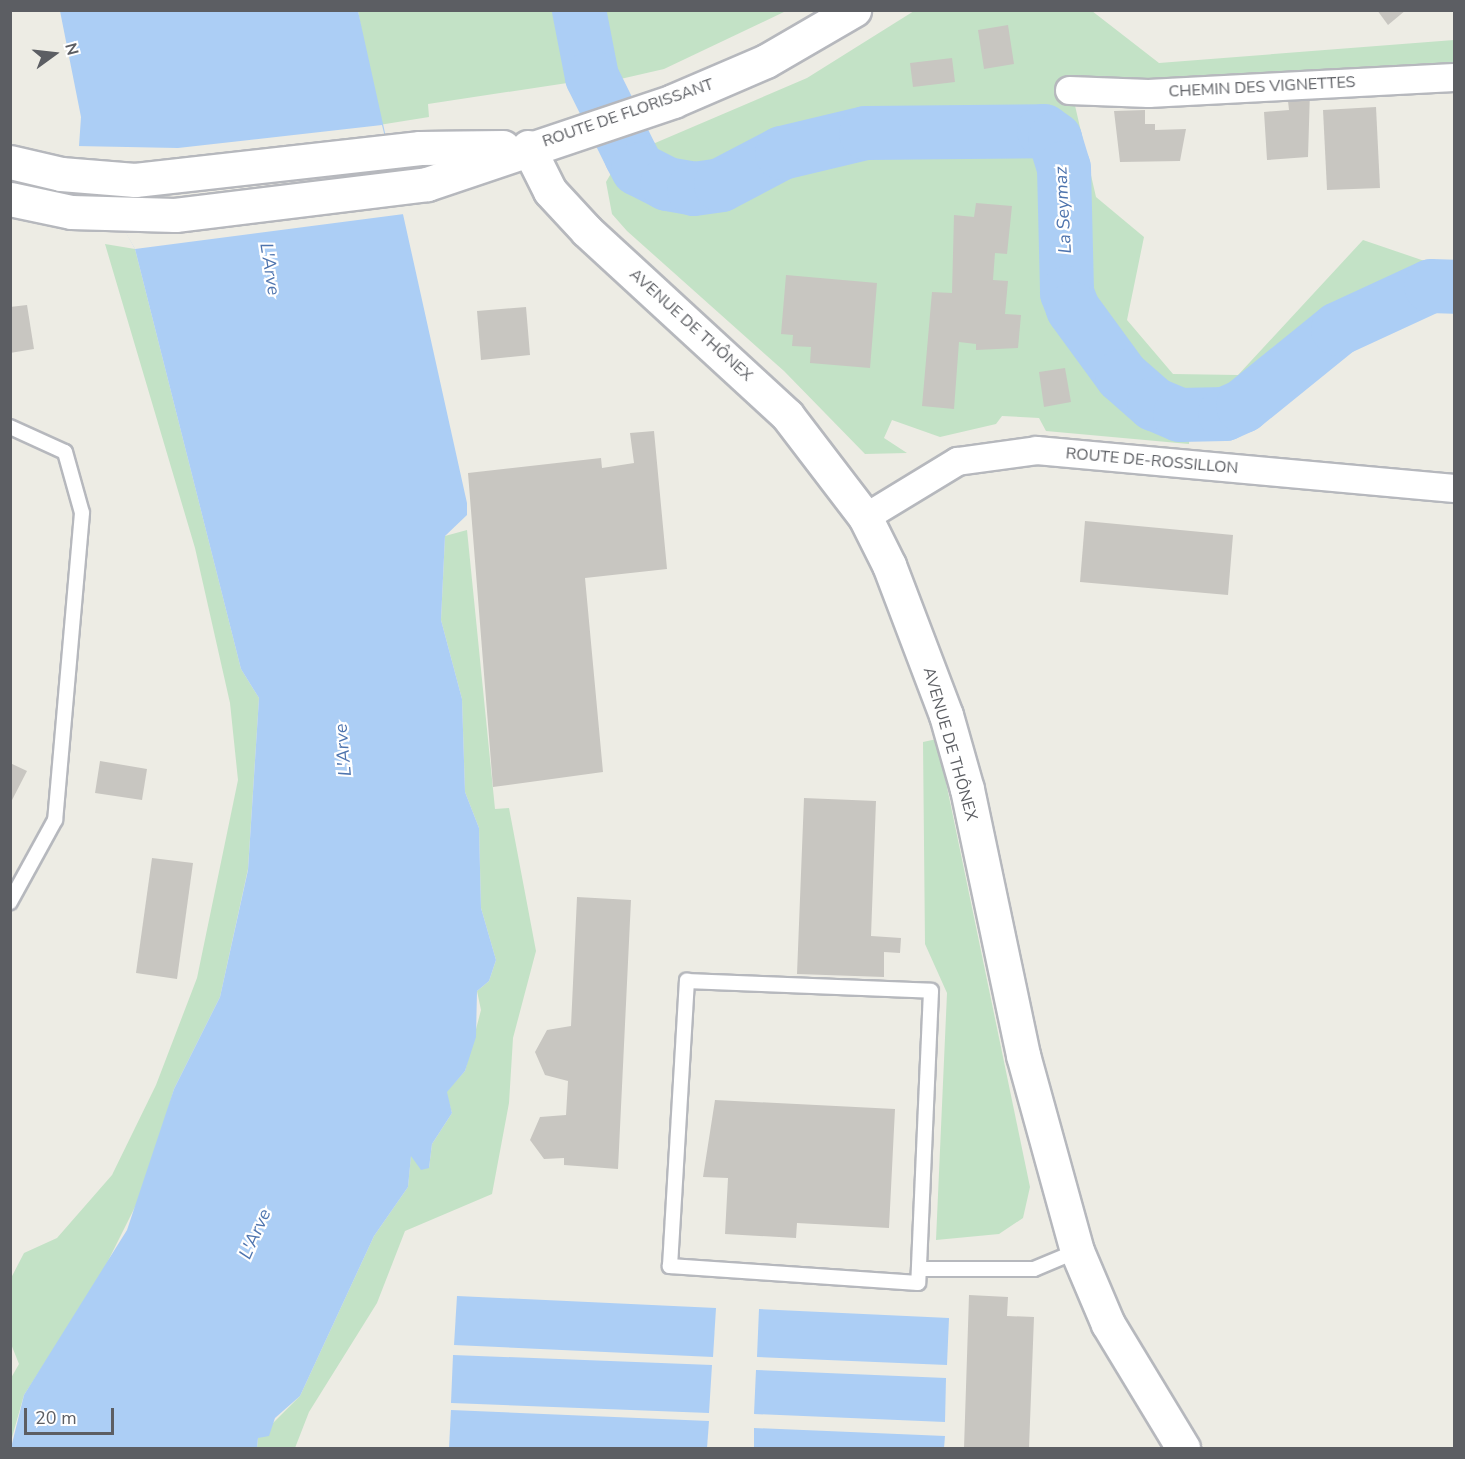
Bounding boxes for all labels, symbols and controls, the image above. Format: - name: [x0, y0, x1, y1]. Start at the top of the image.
- north arrow: [24, 24, 84, 84]
- text: N: [59, 41, 84, 58]
- street label: CHEMIN DES VIGNETTES: [1168, 73, 1356, 101]
- street label: ROUTE DE FLORISSANT: [540, 75, 716, 151]
- water label: La Seymaz: [1050, 166, 1076, 254]
- water label: L'Arve: [255, 241, 285, 297]
- street label: AVENUE DE THÔNEX: [626, 265, 756, 385]
- street label: ROUTE DE-ROSSILLON: [1065, 444, 1239, 478]
- street label: AVENUE DE THÔNEX: [919, 665, 981, 823]
- water label: L'Arve: [330, 723, 356, 777]
- water label: L'Arve: [234, 1206, 276, 1262]
- scale bar: [27, 1396, 117, 1434]
- text: 20 m: [35, 1406, 77, 1430]

